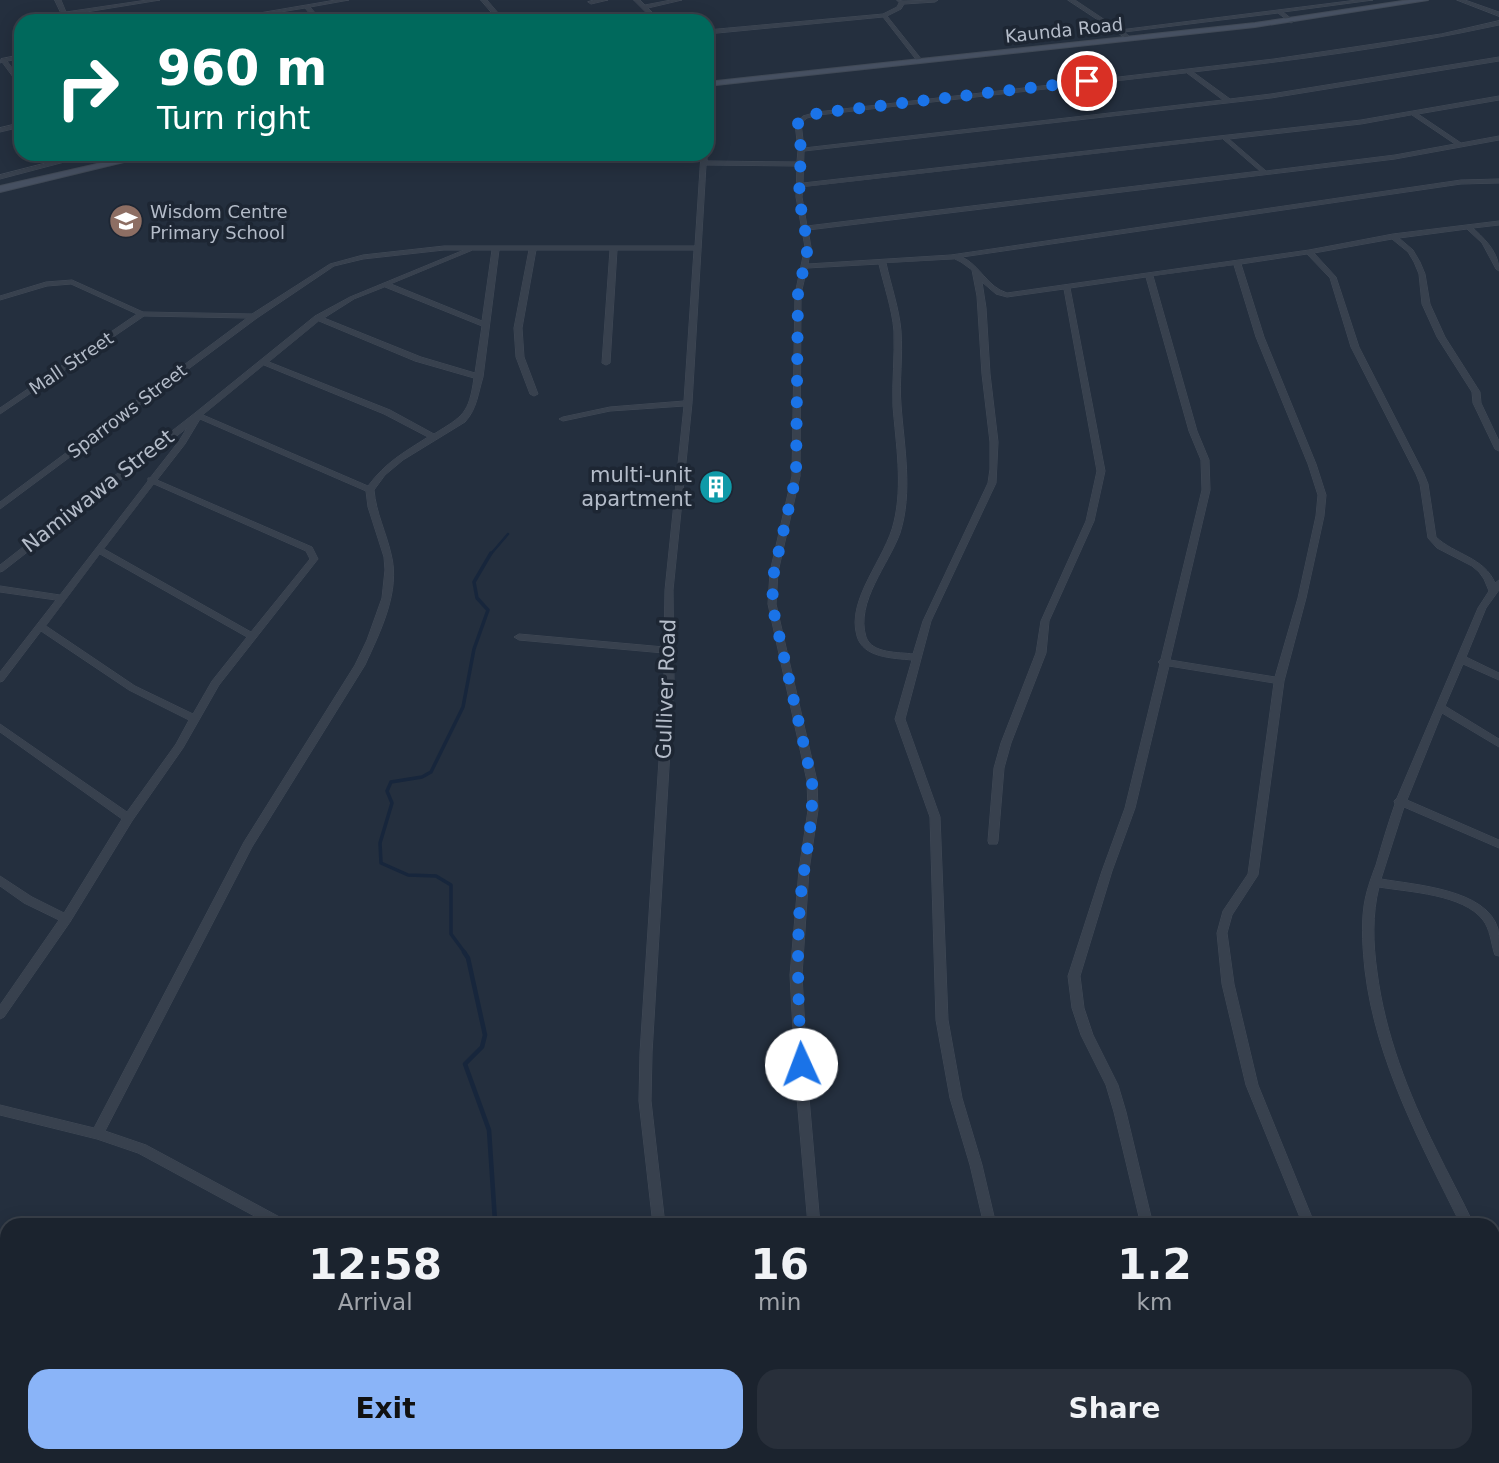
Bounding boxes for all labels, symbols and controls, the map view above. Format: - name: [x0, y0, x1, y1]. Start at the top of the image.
- street label: Kaunda Road: [1004, 13, 1124, 47]
- text: 960 m: [157, 40, 327, 97]
- icon: right: [42, 42, 133, 133]
- pin: [1057, 51, 1117, 111]
- icon: arrive: [1068, 62, 1106, 100]
- text: Turn right: [157, 99, 310, 137]
- place label: Wisdom Centre Primary School: [150, 201, 288, 243]
- school or university icon: Wisdom Centre Primary School: [107, 202, 145, 240]
- street label: Mall Street: [25, 327, 117, 399]
- street label: Sparrows Street: [63, 359, 191, 463]
- street label: Namiwawa Street: [18, 424, 178, 558]
- place label: multi-unit apartment: [581, 463, 692, 511]
- building icon: multi-unit apartment: [697, 468, 735, 506]
- street label: Gulliver Road: [652, 618, 680, 760]
- position arrow: [764, 1027, 838, 1101]
- text: 12:58: [308, 1240, 442, 1289]
- text: 16: [750, 1240, 809, 1289]
- text: 1.2: [1117, 1240, 1192, 1289]
- text: Arrival: [338, 1289, 413, 1315]
- text: min: [758, 1289, 801, 1315]
- text: km: [1137, 1289, 1172, 1315]
- button: Exit: [28, 1369, 743, 1449]
- button: Share: [757, 1369, 1472, 1449]

